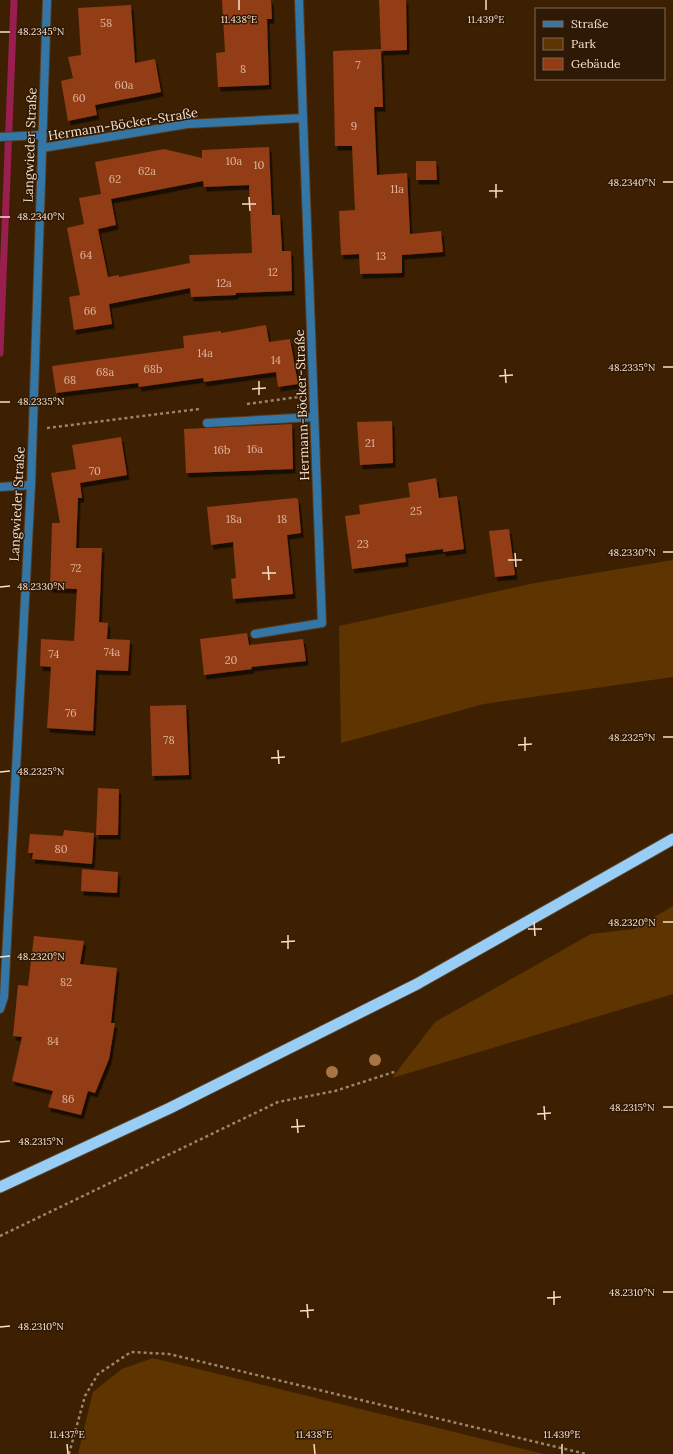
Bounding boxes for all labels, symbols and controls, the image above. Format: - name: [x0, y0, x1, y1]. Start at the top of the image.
- legend: [535, 8, 665, 80]
- text: 11.438°E: [221, 13, 257, 26]
- text: 11.439°E: [468, 13, 504, 26]
- house number: 58: [100, 16, 112, 30]
- text: Straße: [571, 16, 609, 31]
- text: 48.2345°N: [18, 25, 65, 38]
- text: Park: [571, 36, 597, 51]
- text: Gebäude: [571, 56, 621, 71]
- house number: 7: [355, 58, 361, 72]
- house number: 8: [240, 62, 246, 76]
- house number: 60a: [115, 78, 134, 92]
- street label: Langwieder Straße: [19, 87, 41, 203]
- house number: 60: [72, 91, 86, 105]
- street label: Hermann-Böcker-Straße: [47, 104, 199, 144]
- house number: 9: [351, 119, 357, 133]
- house number: 10a: [226, 154, 243, 168]
- house number: 10: [254, 158, 265, 172]
- house number: 62a: [138, 164, 156, 178]
- house number: 62: [109, 172, 121, 186]
- text: 48.2340°N: [608, 176, 656, 189]
- house number: 11a: [390, 182, 404, 196]
- text: 48.2340°N: [17, 210, 65, 223]
- house number: 64: [80, 248, 92, 262]
- house number: 13: [376, 249, 386, 263]
- house number: 12: [268, 265, 278, 279]
- house number: 12a: [216, 276, 232, 290]
- house number: 66: [84, 304, 96, 318]
- street label: Hermann-Böcker-Straße: [291, 329, 313, 481]
- house number: 14a: [197, 346, 213, 360]
- house number: 14: [271, 353, 281, 367]
- text: 48.2335°N: [609, 361, 656, 374]
- house number: 68b: [144, 362, 162, 376]
- house number: 68a: [96, 365, 114, 379]
- house number: 68: [64, 373, 76, 387]
- text: 48.2335°N: [18, 395, 65, 408]
- house number: 21: [365, 436, 375, 450]
- house number: 16a: [247, 442, 263, 456]
- house number: 16b: [214, 443, 230, 457]
- street label: Langwieder Straße: [5, 446, 29, 562]
- house number: 70: [89, 464, 101, 478]
- house number: 25: [410, 504, 422, 518]
- house number: 18a: [226, 512, 242, 526]
- house number: 18: [277, 512, 287, 526]
- house number: 23: [357, 537, 369, 551]
- text: 48.2330°N: [608, 546, 656, 559]
- house number: 72: [71, 561, 82, 575]
- text: 48.2330°N: [17, 580, 65, 593]
- house number: 74a: [104, 645, 121, 659]
- house number: 74: [49, 647, 59, 661]
- house number: 20: [225, 653, 238, 667]
- house number: 76: [65, 706, 77, 720]
- text: 48.2325°N: [609, 731, 656, 744]
- house number: 78: [163, 733, 175, 747]
- text: 48.2325°N: [18, 765, 65, 778]
- house number: 80: [54, 842, 68, 856]
- text: 48.2320°N: [608, 916, 656, 929]
- text: 48.2320°N: [17, 950, 65, 963]
- house number: 82: [60, 975, 72, 989]
- house number: 84: [47, 1034, 59, 1048]
- house number: 86: [62, 1092, 74, 1106]
- text: 48.2315°N: [609, 1101, 655, 1114]
- text: 48.2315°N: [18, 1135, 64, 1148]
- text: 48.2310°N: [609, 1286, 655, 1299]
- text: 48.2310°N: [18, 1320, 64, 1333]
- text: 11.437°E: [49, 1428, 85, 1441]
- text: 11.438°E: [296, 1428, 332, 1441]
- text: 11.439°E: [544, 1428, 580, 1441]

